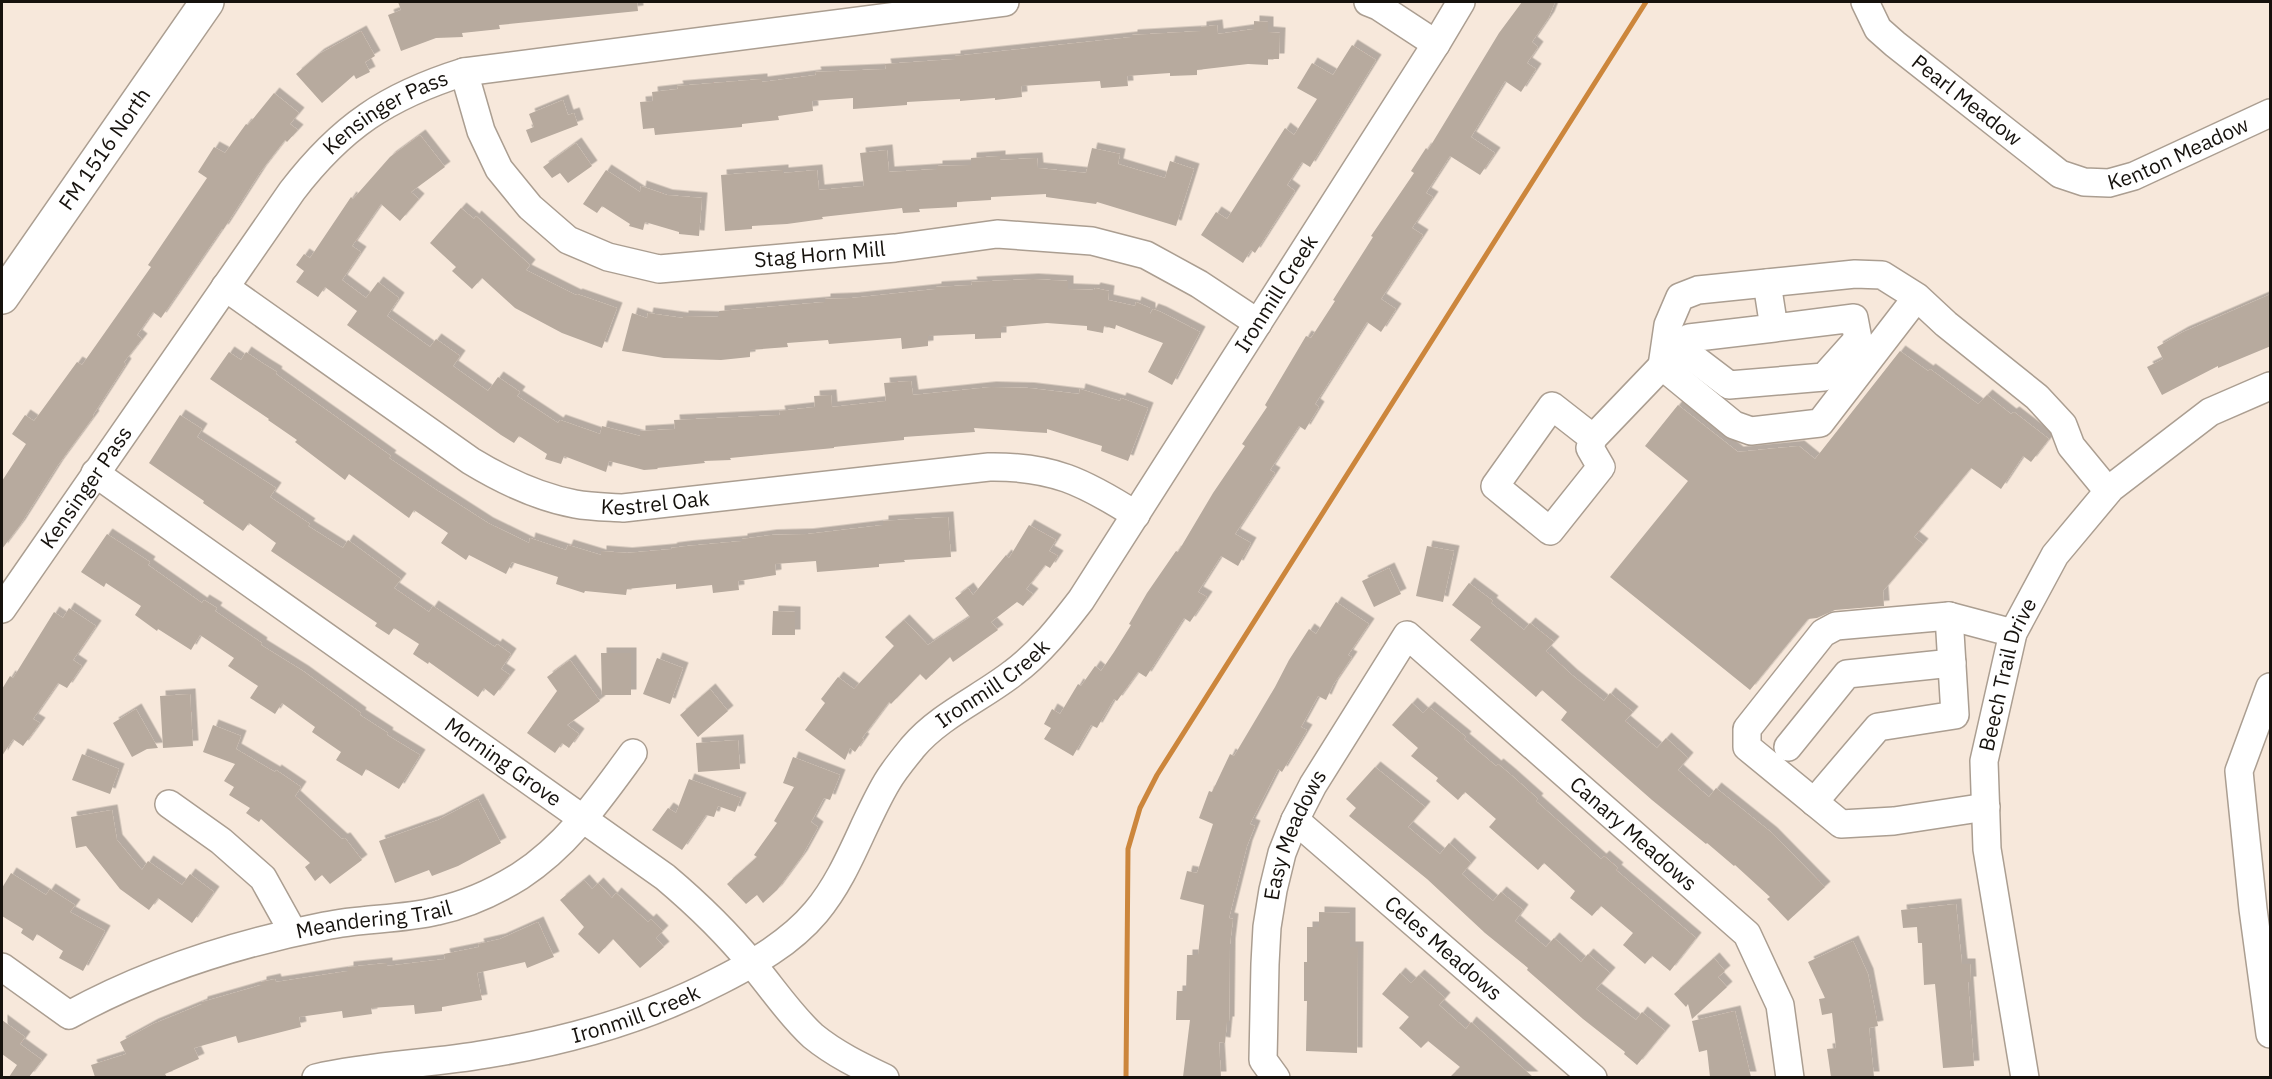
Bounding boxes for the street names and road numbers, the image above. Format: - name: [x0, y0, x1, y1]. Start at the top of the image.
- street label: Pearl Meadow: [1906, 48, 2028, 152]
- street label: Kensinger Pass: [316, 63, 452, 160]
- street label: FM 1516 North: [52, 82, 156, 215]
- street label: Kenton Meadow: [2104, 110, 2253, 196]
- street label: Ironmill Creek: [1228, 229, 1324, 358]
- street label: Stag Horn Mill: [753, 234, 887, 273]
- street label: Kensinger Pass: [33, 420, 138, 554]
- street label: Kestrel Oak: [600, 483, 711, 521]
- street label: Beech Trail Drive: [1972, 592, 2042, 754]
- street label: Ironmill Creek: [929, 633, 1055, 734]
- street label: Morning Grove: [439, 710, 568, 812]
- street label: Easy Meadows: [1257, 764, 1332, 902]
- street label: Canary Meadows: [1564, 770, 1704, 897]
- street label: Celes Meadows: [1379, 889, 1509, 1006]
- street label: Meandering Trail: [293, 893, 455, 945]
- street label: Ironmill Creek: [568, 978, 704, 1049]

